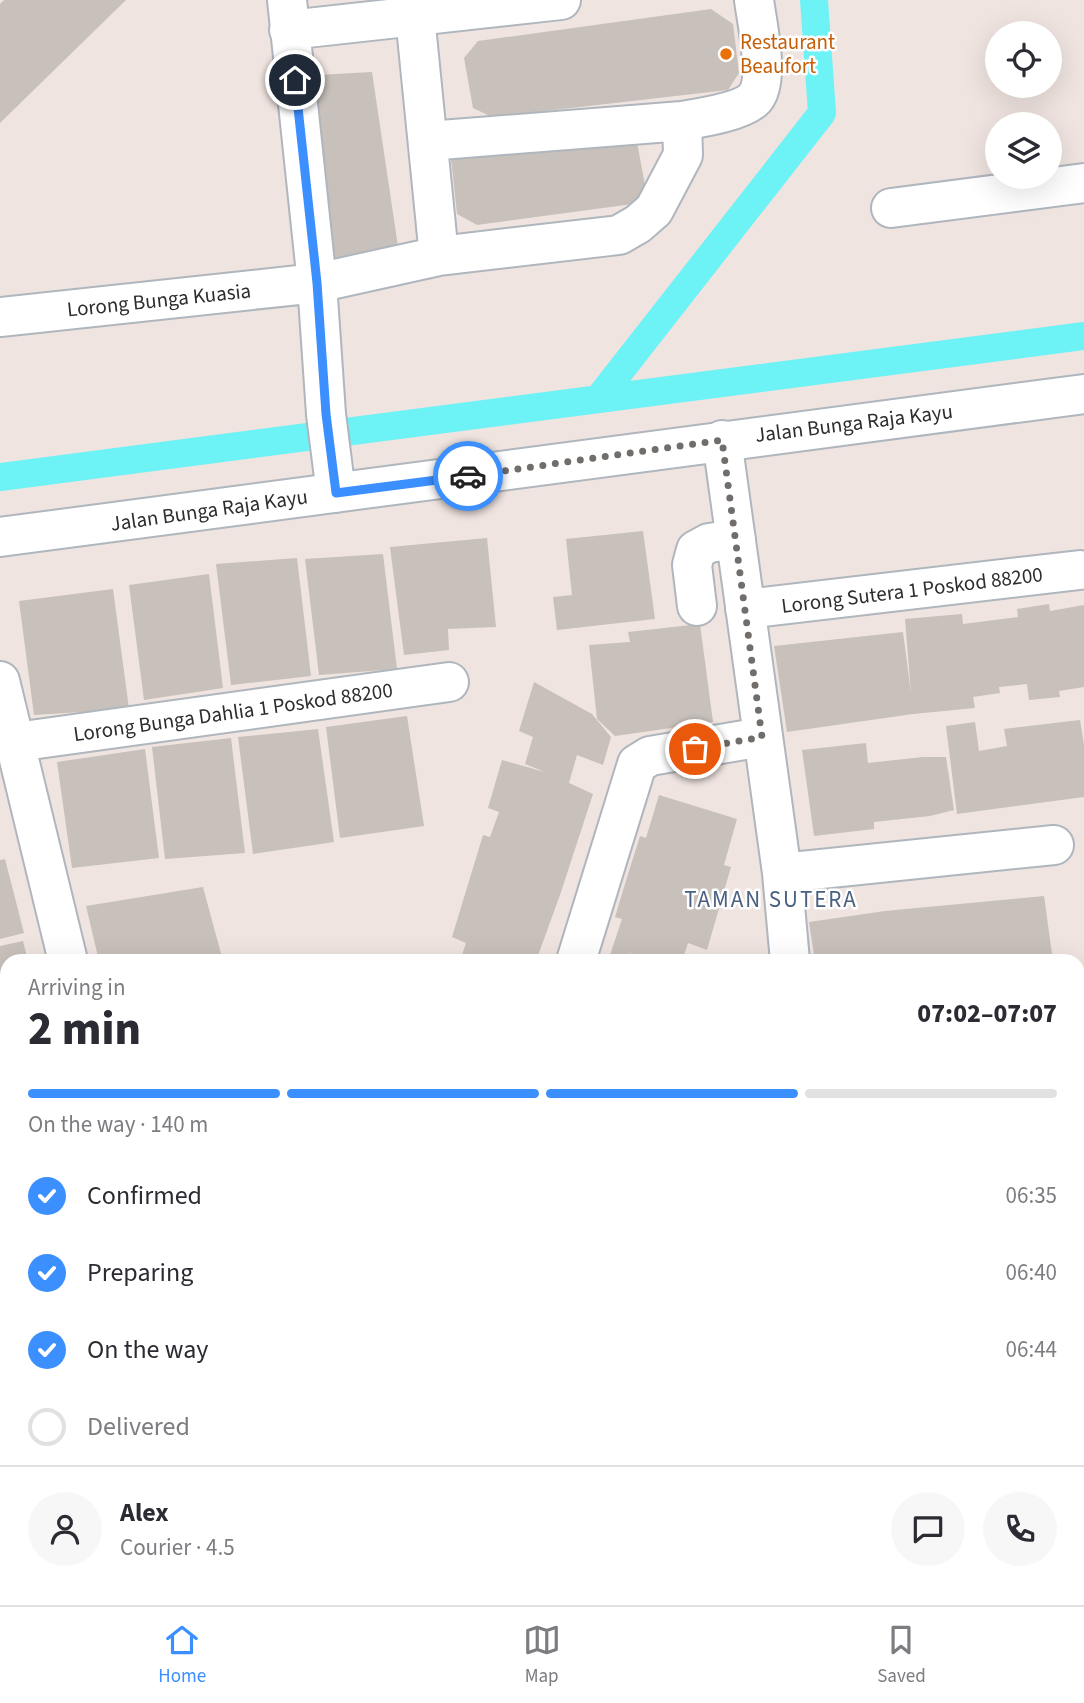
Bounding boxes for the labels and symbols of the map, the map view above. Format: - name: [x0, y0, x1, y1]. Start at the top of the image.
- place label: Restaurant Beaufort: [740, 27, 835, 81]
- marker: Restaurant Beaufort: [718, 46, 734, 62]
- pin: [265, 50, 325, 110]
- street label: Lorong Bunga Kuasia: [66, 275, 252, 325]
- street label: Jalan Bunga Raja Kayu: [753, 396, 955, 450]
- courier: [433, 441, 503, 511]
- street label: Jalan Bunga Raja Kayu: [108, 481, 310, 539]
- street label: Lorong Sutera 1 Poskod 88200: [780, 559, 1044, 621]
- street label: Lorong Bunga Dahlia 1 Poskod 88200: [71, 675, 395, 749]
- pin: [665, 719, 725, 779]
- district label: TAMAN SUTERA: [684, 883, 858, 916]

